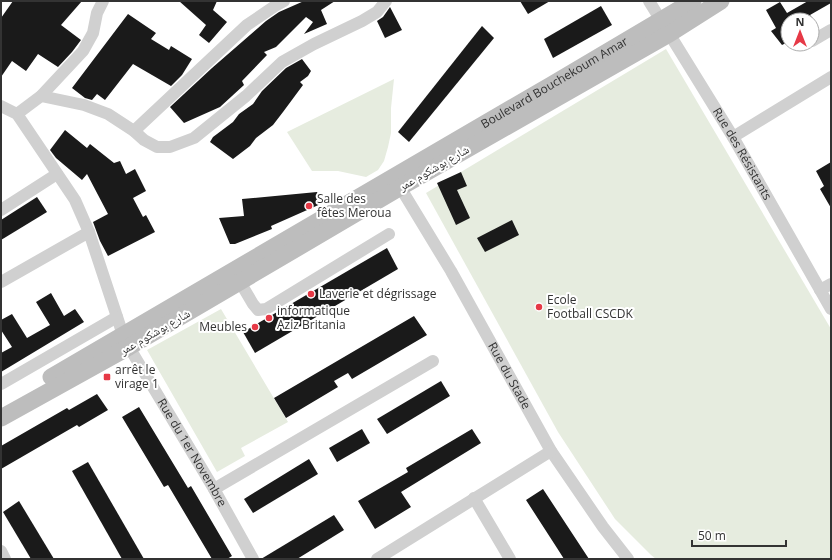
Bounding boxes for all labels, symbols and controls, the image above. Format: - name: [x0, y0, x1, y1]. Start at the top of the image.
- north arrow: [780, 12, 820, 52]
- text: N: [796, 14, 804, 29]
- street label: Boulevard Bouchekoum Amar: [477, 32, 631, 132]
- street label: Rue des Résistants: [709, 104, 776, 203]
- street label: شارع بوشكوم عمر: [395, 140, 472, 195]
- place label: Salle des fêtes Meroua: [317, 190, 391, 221]
- marker: Salle des fêtes Meroua: [304, 201, 314, 211]
- place label: Laverie et dégrissage: [319, 285, 437, 302]
- marker: Laverie et dégrissage: [306, 289, 316, 299]
- place label: Ecole Football CSCDK: [547, 291, 633, 322]
- place label: informatique Aziz Britania: [277, 302, 350, 333]
- marker: Ecole Football CSCDK: [534, 302, 544, 312]
- street label: شارع بوشكوم عمر: [116, 304, 193, 359]
- marker: informatique Aziz Britania: [264, 313, 274, 323]
- place label: Meubles: [199, 318, 247, 335]
- marker: Meubles: [250, 322, 260, 332]
- street label: Rue du Stade: [484, 339, 535, 412]
- place label: arrêt le virage 1: [115, 361, 159, 392]
- marker: arrêt le virage 1: [102, 372, 112, 382]
- street label: Rue du 1er Novembre: [154, 395, 231, 510]
- scale bar: [692, 522, 786, 548]
- text: 50 m: [698, 527, 726, 544]

